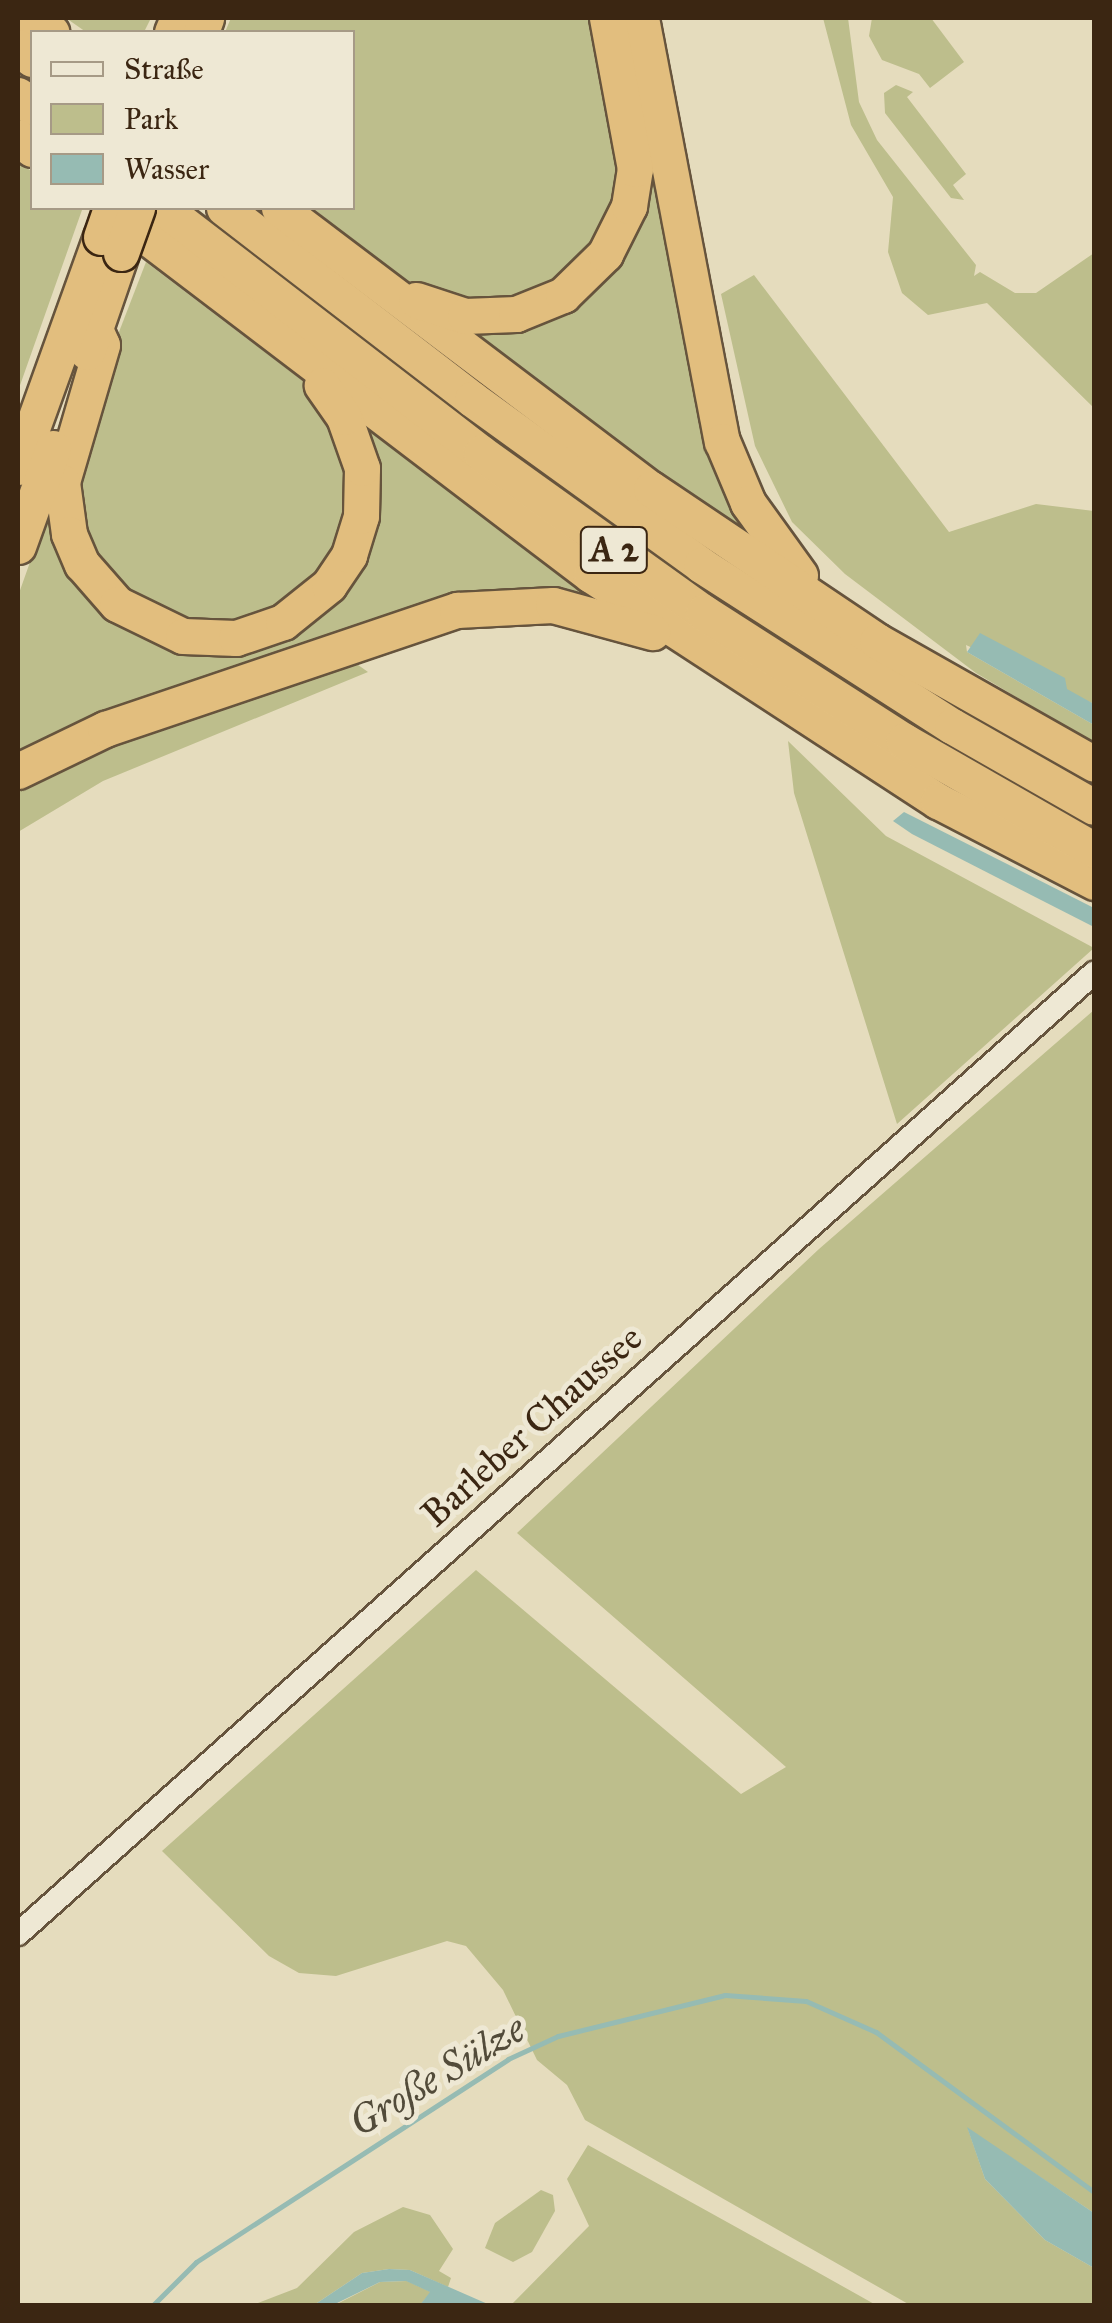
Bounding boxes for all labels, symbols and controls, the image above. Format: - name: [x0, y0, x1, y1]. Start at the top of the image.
- legend: [30, 30, 355, 210]
- text: Straße: [124, 51, 204, 87]
- text: Park: [124, 101, 178, 137]
- text: Wasser: [124, 151, 209, 187]
- road number: A 2: [579, 520, 649, 580]
- street label: Barleber Chaussee: [412, 1315, 652, 1537]
- water label: Große Sülze: [340, 2005, 534, 2147]

